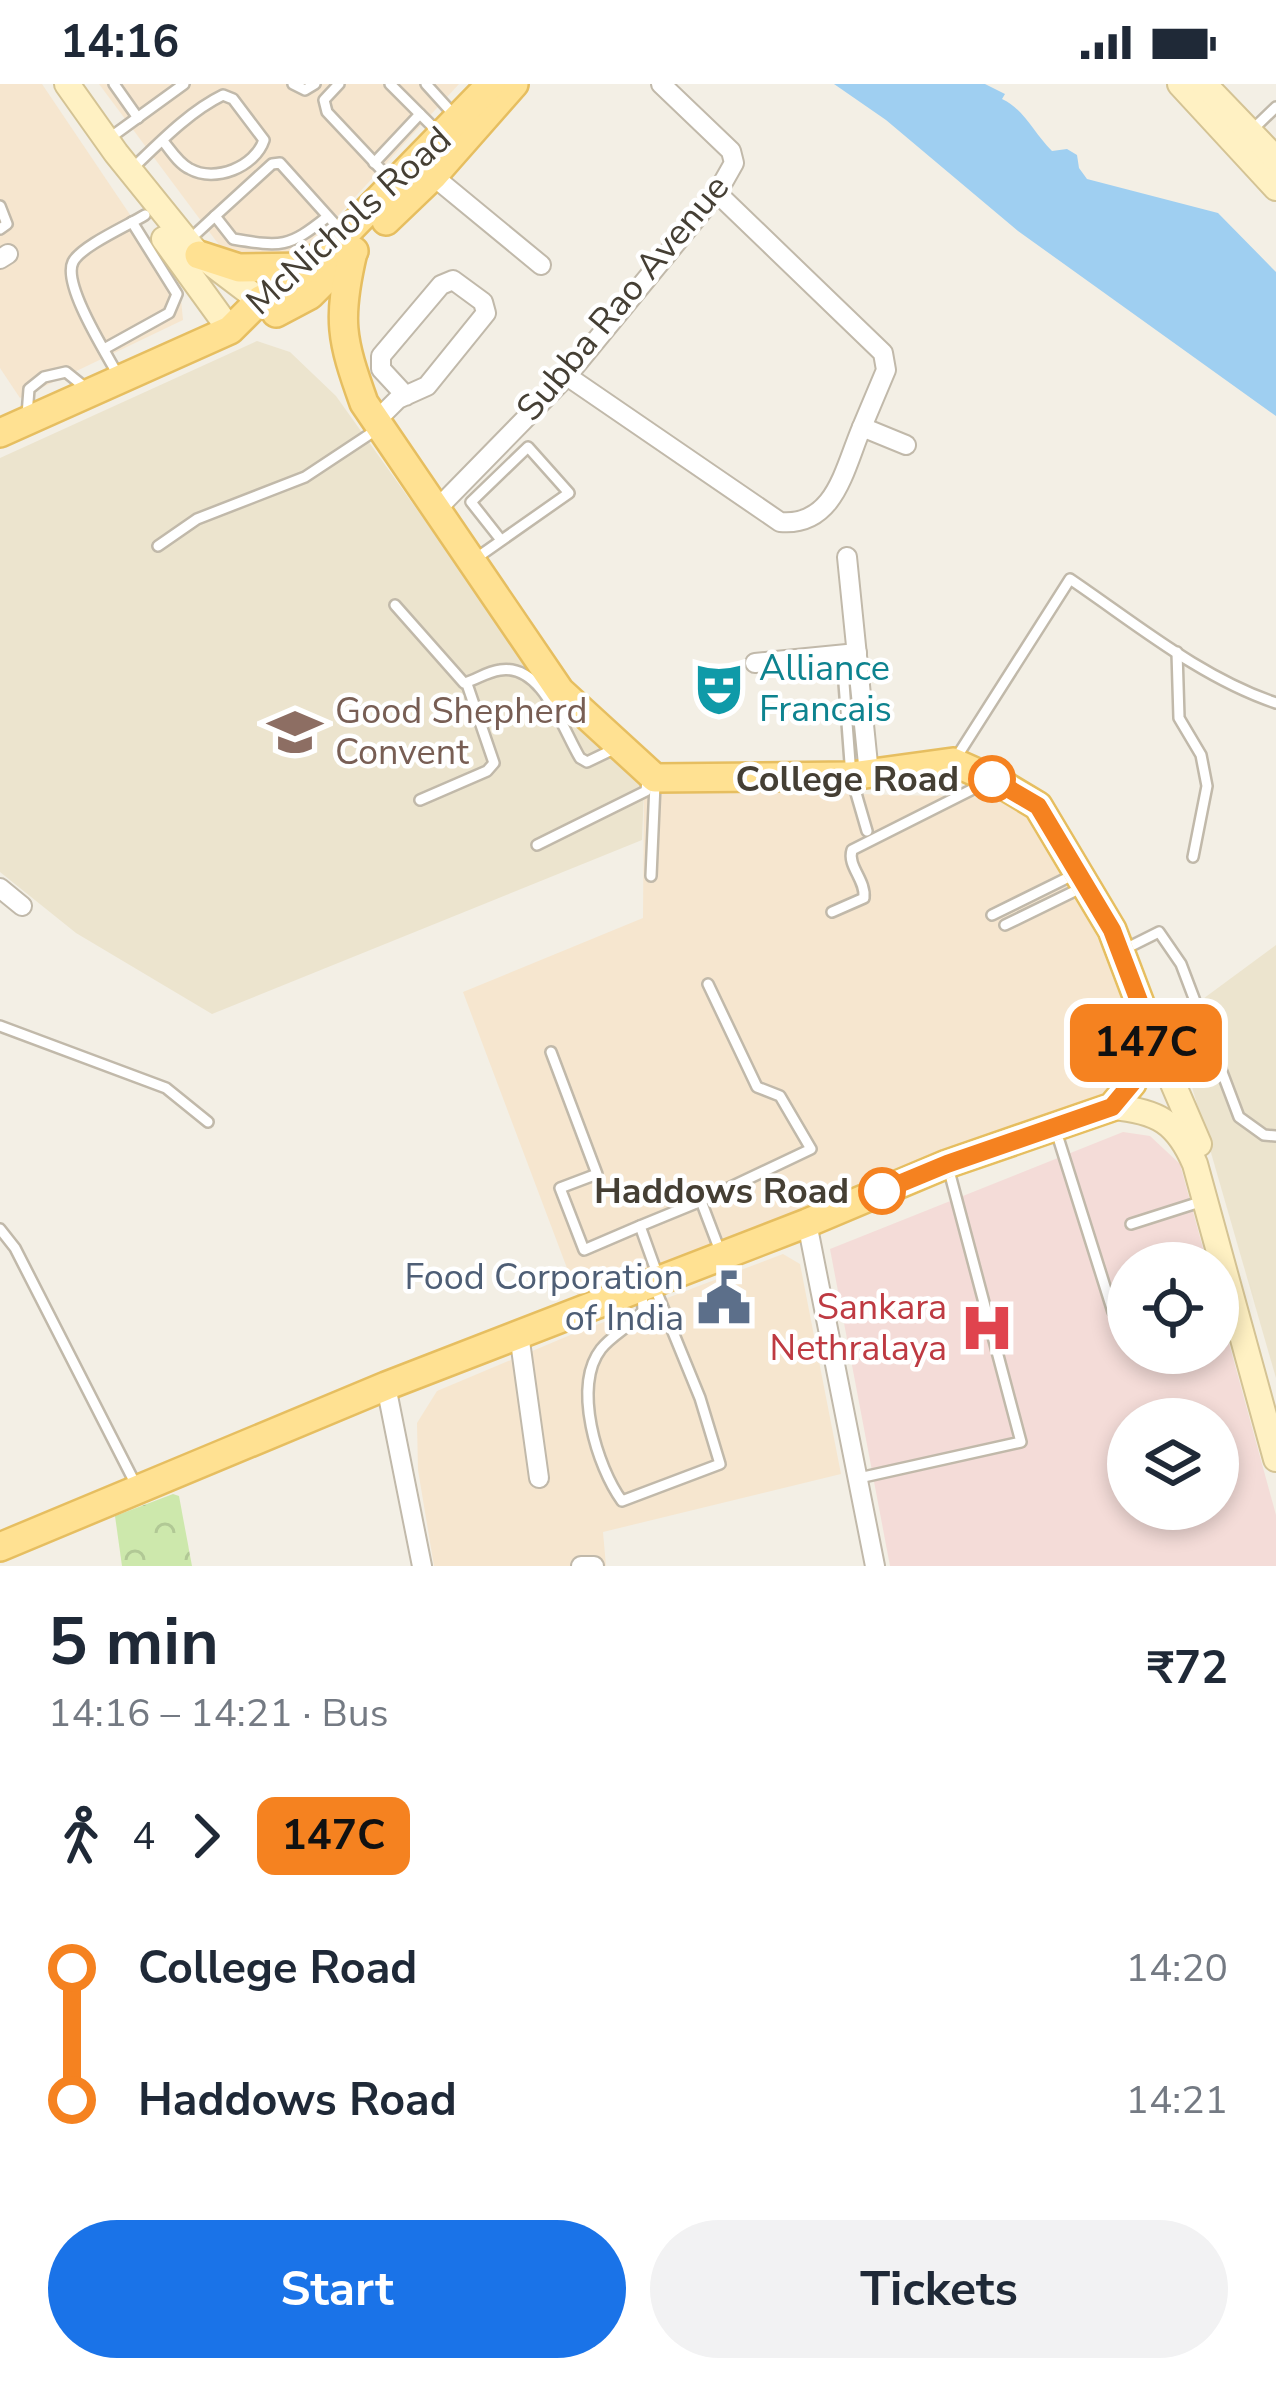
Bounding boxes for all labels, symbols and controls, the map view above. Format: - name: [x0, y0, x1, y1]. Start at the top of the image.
- text: 14:16: [60, 12, 179, 73]
- street label: McNichols Road: [236, 116, 462, 326]
- street label: Subba Rao Avenue: [505, 164, 741, 432]
- place label: Alliance Francais: [759, 644, 892, 734]
- theatre icon: Alliance Francais: [690, 660, 748, 718]
- place label: Good Shepherd Convent: [335, 687, 587, 777]
- school or university icon: Good Shepherd Convent: [266, 703, 324, 761]
- place label: College Road: [736, 755, 959, 804]
- marker: College Road: [970, 757, 1014, 801]
- line badge: 147C: [1062, 1004, 1230, 1082]
- text: 147C: [1094, 1014, 1198, 1071]
- place label: Haddows Road: [594, 1167, 849, 1216]
- marker: Haddows Road: [860, 1169, 904, 1213]
- map controls: [1107, 1242, 1239, 1530]
- button: locate: [1107, 1242, 1239, 1374]
- place label: Food Corporation of India: [405, 1253, 684, 1343]
- public building icon: Food Corporation of India: [695, 1269, 753, 1327]
- place label: Sankara Nethralaya: [770, 1283, 947, 1373]
- hospital icon: Sankara Nethralaya: [958, 1299, 1016, 1357]
- button: layers: [1107, 1398, 1239, 1530]
- text: 5 min: [48, 1597, 219, 1687]
- text: ₹72: [1147, 1638, 1228, 1699]
- text: 14:16 – 14:21 · Bus: [48, 1687, 388, 1740]
- icon: walk: [48, 1803, 114, 1869]
- icon: forward: [173, 1803, 239, 1869]
- text: 147C: [281, 1807, 386, 1864]
- text: 4: [132, 1810, 155, 1863]
- text: College Road: [138, 1938, 417, 1999]
- text: 14:20: [1126, 1942, 1228, 1995]
- text: Haddows Road: [138, 2070, 457, 2131]
- text: 14:21: [1126, 2074, 1228, 2127]
- button: Start: [48, 2220, 626, 2358]
- button: Tickets: [650, 2220, 1228, 2358]

